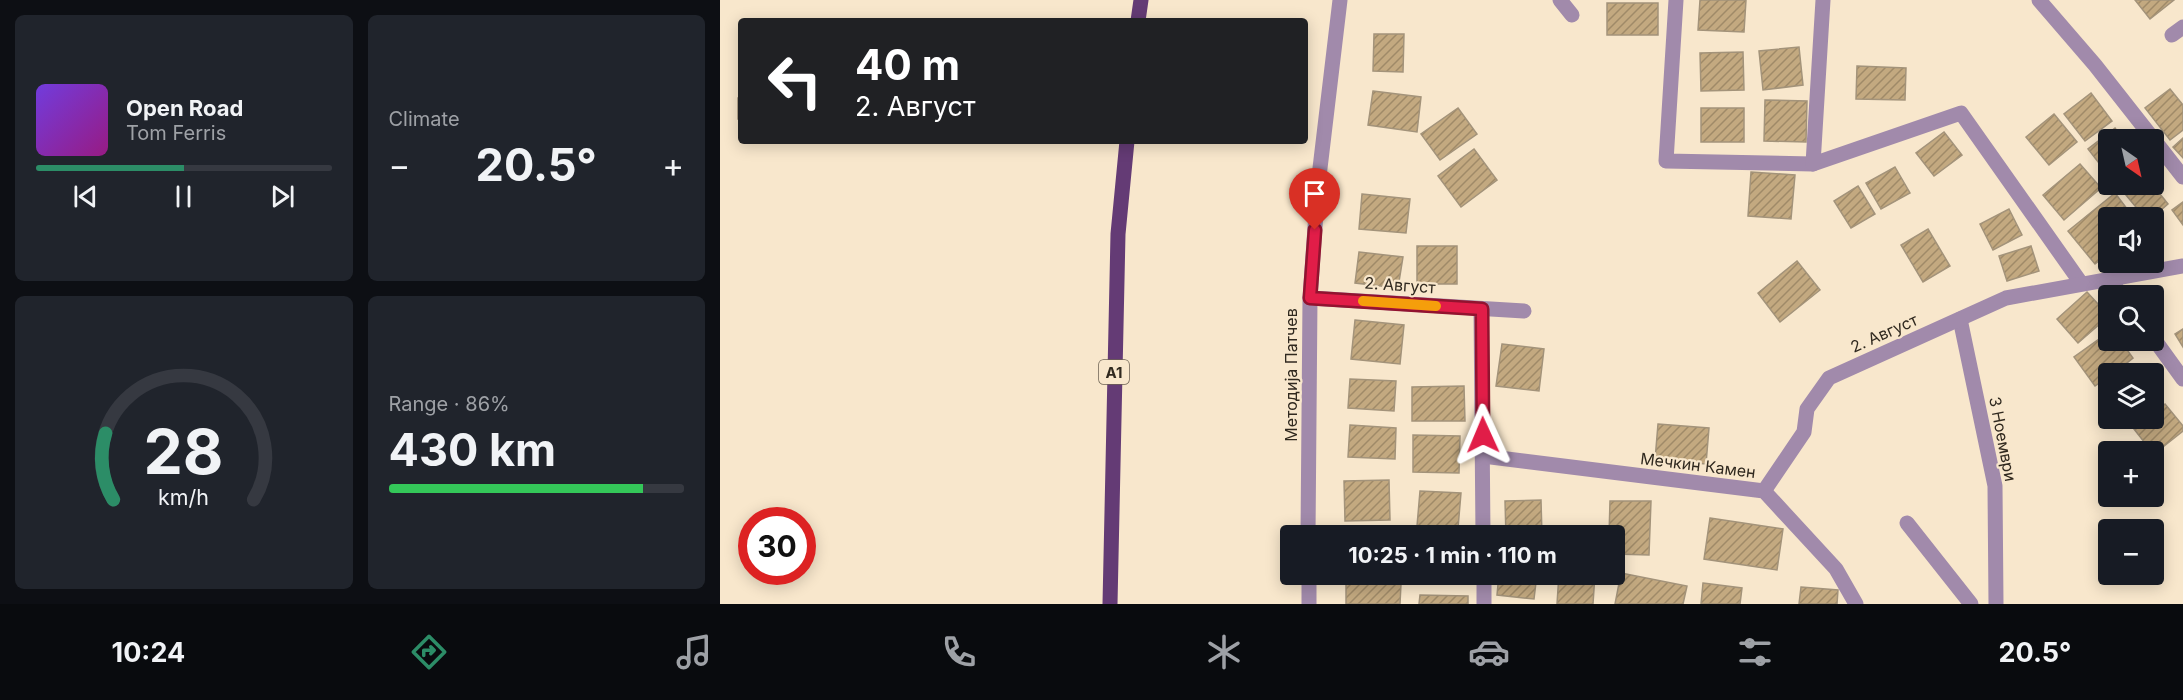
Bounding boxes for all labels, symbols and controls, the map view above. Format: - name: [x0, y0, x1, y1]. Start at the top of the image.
- text: 40 m: [855, 39, 960, 90]
- icon: left: [756, 42, 834, 120]
- text: 2. Август: [855, 90, 976, 123]
- text: Open Road: [126, 95, 243, 121]
- text: Climate: [389, 107, 460, 131]
- text: Tom Ferris: [126, 121, 226, 145]
- north arrow: [2098, 129, 2164, 195]
- map controls: [2098, 129, 2164, 585]
- text: 20.5°: [476, 137, 597, 192]
- text: −: [389, 145, 410, 185]
- text: +: [662, 145, 684, 185]
- pin: [1289, 168, 1340, 230]
- icon: arrive: [1298, 177, 1331, 210]
- icon: previous: [69, 180, 102, 213]
- icon: pause: [167, 180, 200, 213]
- icon: next: [266, 180, 299, 213]
- button: sound: [2098, 207, 2164, 273]
- street label: 2. Август: [1364, 273, 1437, 298]
- button: search: [2098, 285, 2164, 351]
- street label: Методиjа Патчев: [1281, 308, 1301, 442]
- street label: 2. Август: [1847, 309, 1921, 357]
- road number: A1: [1099, 360, 1129, 384]
- button: layers: [2098, 363, 2164, 429]
- text: Range · 86%: [389, 392, 510, 416]
- street label: 3 Ноември: [1985, 395, 2021, 483]
- position arrow: [1451, 403, 1515, 467]
- text: 28: [144, 414, 224, 489]
- text: 430 km: [389, 422, 556, 477]
- button: +: [2098, 441, 2164, 507]
- street label: Мечкин Камен: [1639, 448, 1757, 482]
- text: km/h: [158, 484, 209, 510]
- speed limit sign: 30: [738, 507, 816, 585]
- button: −: [2098, 519, 2164, 585]
- text: 10:25 · 1 min · 110 m: [1348, 542, 1557, 568]
- icon: directions: [408, 631, 450, 673]
- icon: music: [673, 631, 715, 673]
- icon: phone: [938, 631, 980, 673]
- icon: climate: [1203, 631, 1245, 673]
- icon: car: [1468, 631, 1510, 673]
- icon: filters: [1734, 631, 1776, 673]
- text: 10:24: [112, 636, 185, 669]
- text: 20.5°: [1999, 636, 2071, 669]

